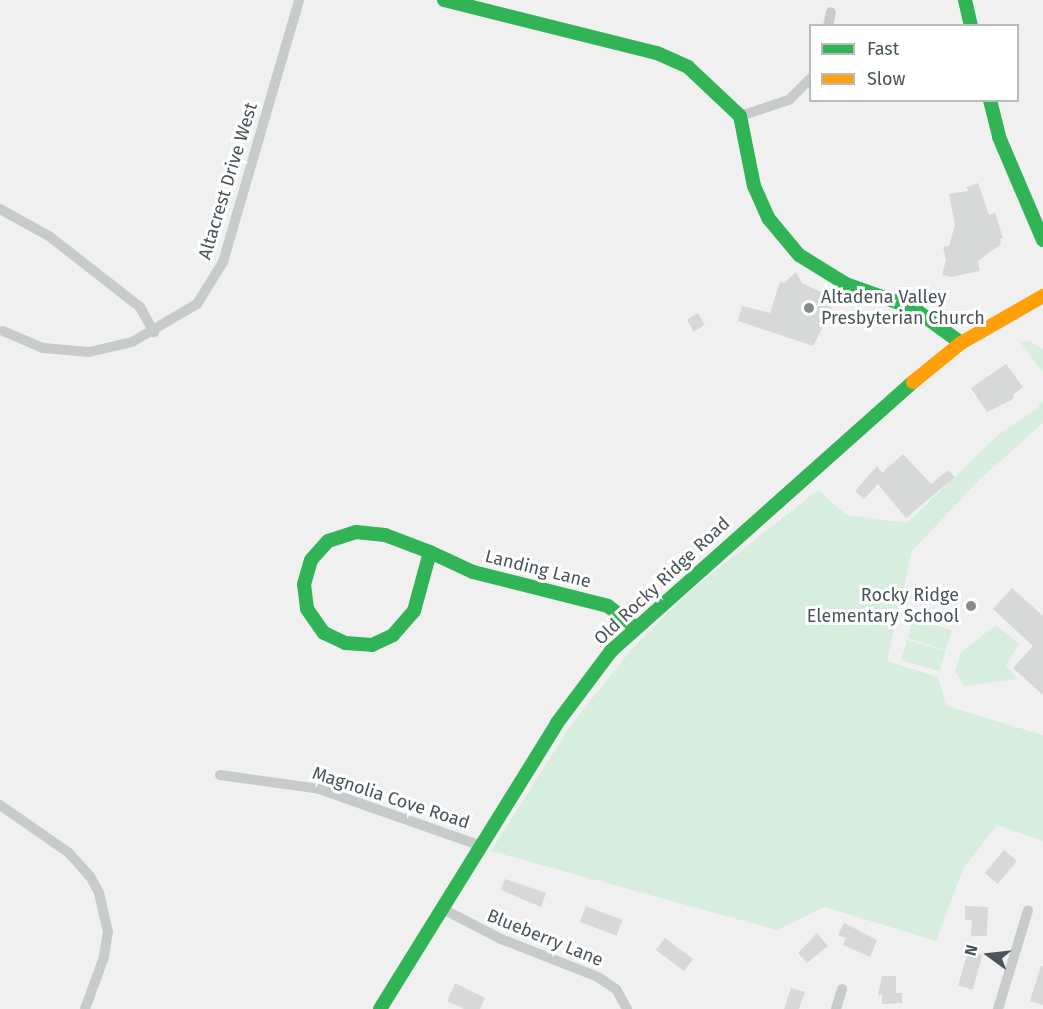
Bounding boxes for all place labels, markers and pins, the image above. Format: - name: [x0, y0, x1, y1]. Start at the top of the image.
- place label: Altadena Valley Presbyterian Church: [821, 287, 985, 330]
- marker: Altadena Valley Presbyterian Church: [802, 301, 816, 315]
- place label: Rocky Ridge Elementary School: [807, 585, 959, 628]
- marker: Rocky Ridge Elementary School: [964, 599, 978, 613]

